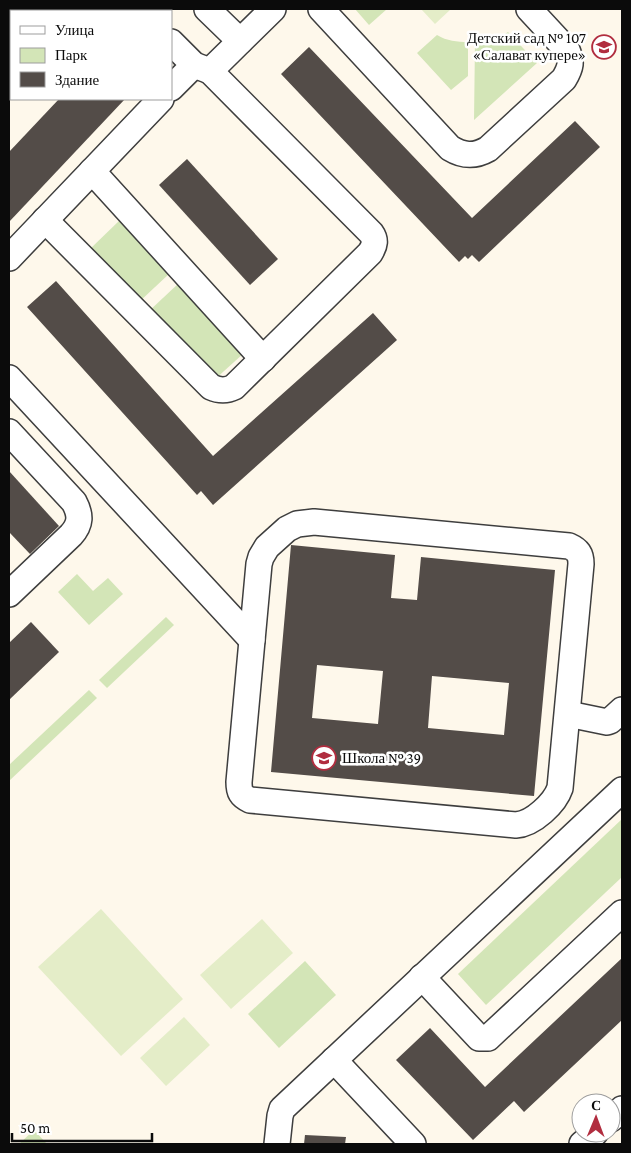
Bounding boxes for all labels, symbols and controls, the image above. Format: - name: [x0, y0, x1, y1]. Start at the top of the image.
- legend: [10, 10, 172, 100]
- text: Улица: [55, 22, 94, 38]
- place label: Детский сад № 107 «Салават купере»: [467, 30, 586, 63]
- school or university icon: Детский сад № 107 «Салават купере»: [591, 34, 617, 60]
- text: Парк: [55, 47, 88, 63]
- text: Здание: [55, 72, 99, 88]
- school or university icon: Школа № 39: [311, 745, 337, 771]
- place label: Школа № 39: [342, 750, 421, 766]
- north arrow: [571, 1093, 621, 1143]
- text: С: [591, 1097, 601, 1113]
- scale bar: [12, 1110, 152, 1142]
- text: 50 m: [20, 1120, 50, 1136]

